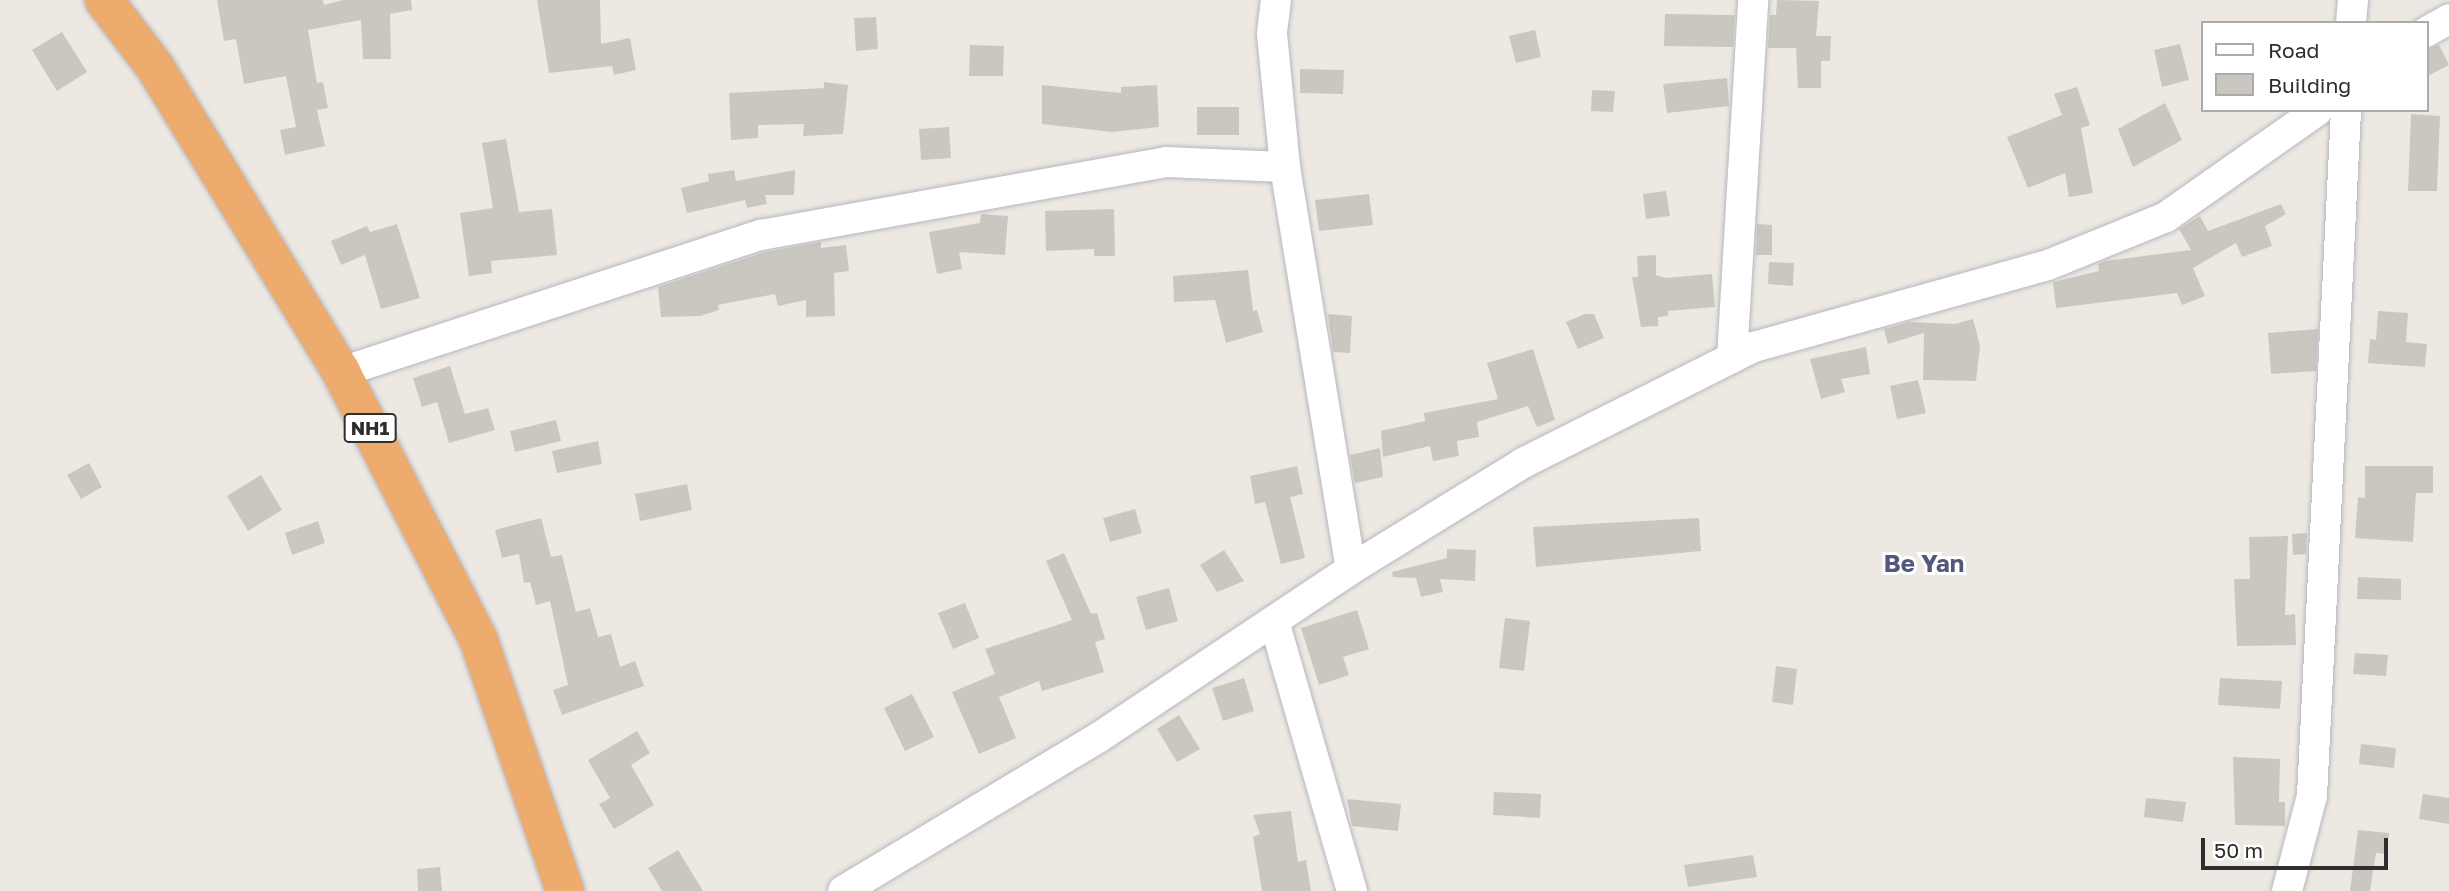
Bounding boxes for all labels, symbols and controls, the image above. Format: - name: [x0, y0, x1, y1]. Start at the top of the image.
- legend: [2200, 21, 2428, 112]
- text: Road: [2268, 37, 2319, 63]
- text: Building: [2268, 72, 2351, 98]
- road number: NH1: [342, 412, 398, 444]
- district label: Be Yan: [1884, 549, 1964, 577]
- scale bar: [2204, 824, 2391, 868]
- text: 50 m: [2214, 837, 2263, 863]

